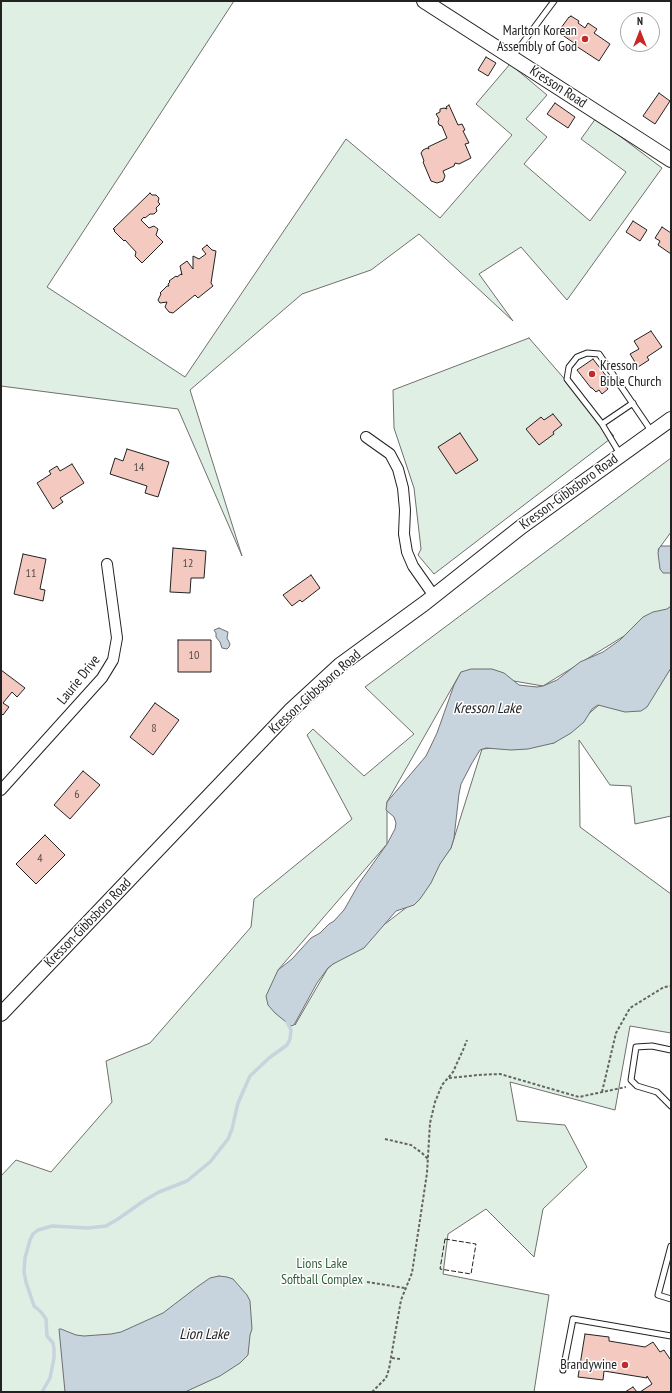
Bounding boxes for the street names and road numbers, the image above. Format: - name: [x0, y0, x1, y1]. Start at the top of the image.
- street label: Kresson Road: [526, 62, 590, 112]
- street label: Kresson-Gibbsboro Road: [516, 451, 622, 533]
- street label: Kresson-Gibbsboro Road: [266, 646, 364, 738]
- street label: Laurie Drive: [54, 652, 104, 708]
- street label: Kresson-Gibbsboro Road: [41, 875, 135, 971]

